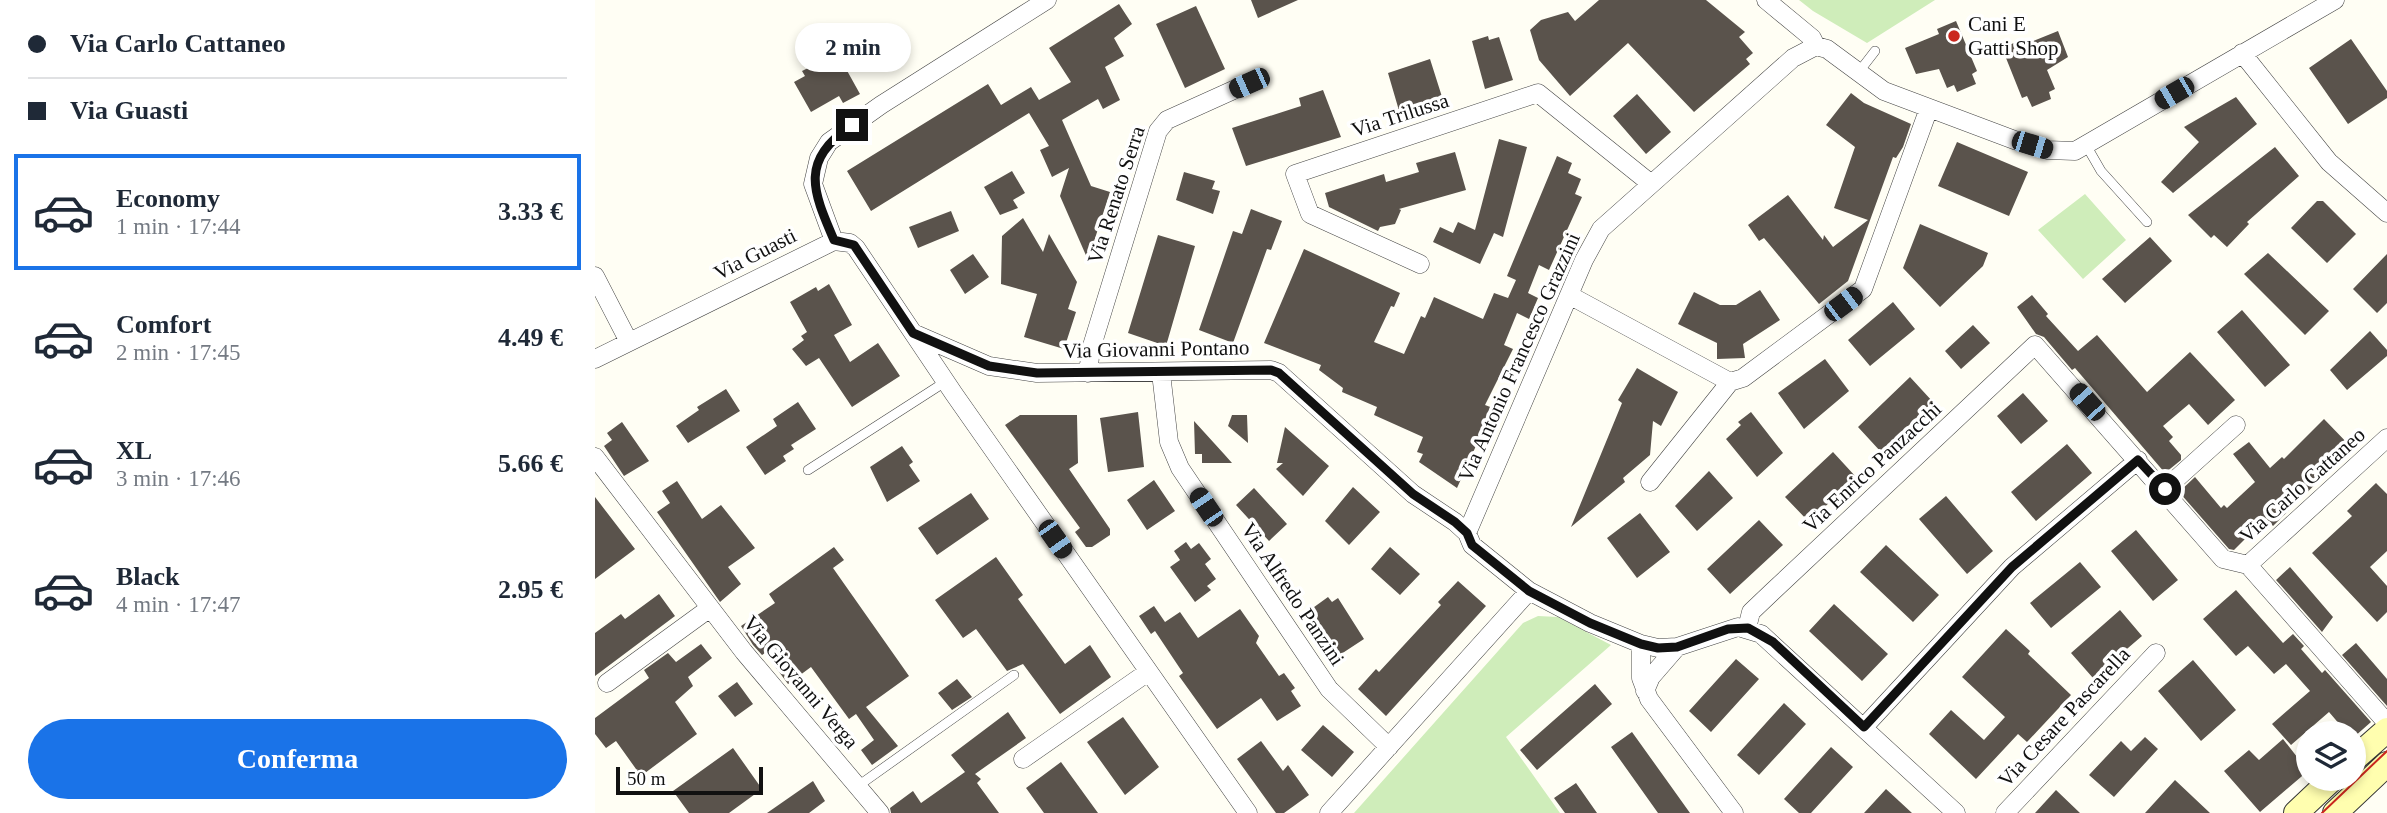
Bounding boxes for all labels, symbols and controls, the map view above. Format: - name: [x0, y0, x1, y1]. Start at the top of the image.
- place label: Cani E Gatti Shop: [1968, 12, 2058, 60]
- callout: 2 min: [794, 24, 910, 72]
- marker: Cani E Gatti Shop: [1946, 28, 1962, 44]
- text: Via Carlo Cattaneo: [70, 29, 286, 58]
- text: 2 min: [825, 35, 881, 60]
- car: [1226, 65, 1273, 101]
- car: [2151, 73, 2198, 113]
- street label: Via Trilussa: [1348, 88, 1452, 142]
- text: Via Guasti: [70, 96, 188, 125]
- route end: [836, 109, 868, 141]
- street label: Via Renato Serra: [1082, 122, 1150, 267]
- car: [2009, 129, 2056, 161]
- icon: car: [32, 181, 95, 244]
- text: Economy: [116, 184, 220, 213]
- text: 3.33 €: [498, 197, 563, 226]
- text: 1 min · 17:44: [116, 214, 241, 239]
- street label: Via Guasti: [710, 223, 800, 285]
- street label: Via Antonio Francesco Grazzini: [1453, 229, 1585, 485]
- car: [1820, 283, 1867, 325]
- icon: car: [32, 307, 95, 370]
- text: Comfort: [116, 310, 211, 339]
- text: 4.49 €: [498, 323, 563, 352]
- street label: Via Giovanni Pontano: [1063, 335, 1249, 363]
- text: 2 min · 17:45: [116, 340, 241, 365]
- car: [2066, 379, 2109, 425]
- street label: Via Enrico Panzacchi: [1798, 397, 1946, 537]
- street label: Via Carlo Cattaneo: [2234, 422, 2370, 548]
- icon: car: [32, 433, 95, 496]
- text: XL: [116, 436, 152, 465]
- text: 5.66 €: [498, 449, 563, 478]
- text: 3 min · 17:46: [116, 466, 241, 491]
- route start: [2149, 473, 2181, 505]
- car: [1186, 484, 1227, 530]
- car: [1035, 516, 1076, 562]
- street label: Via Alfredo Panzini: [1236, 518, 1350, 670]
- icon: car: [32, 559, 95, 622]
- text: Black: [116, 562, 180, 591]
- text: 2.95 €: [498, 575, 563, 604]
- text: 4 min · 17:47: [116, 592, 241, 617]
- street label: Via Giovanni Verga: [738, 611, 864, 754]
- street label: Via Cesare Pascarella: [1993, 642, 2135, 792]
- button: Conferma: [28, 719, 567, 799]
- map controls: [2296, 721, 2366, 791]
- button: layers: [2296, 721, 2366, 791]
- scale bar: [616, 764, 763, 796]
- text: 50 m: [627, 768, 666, 789]

